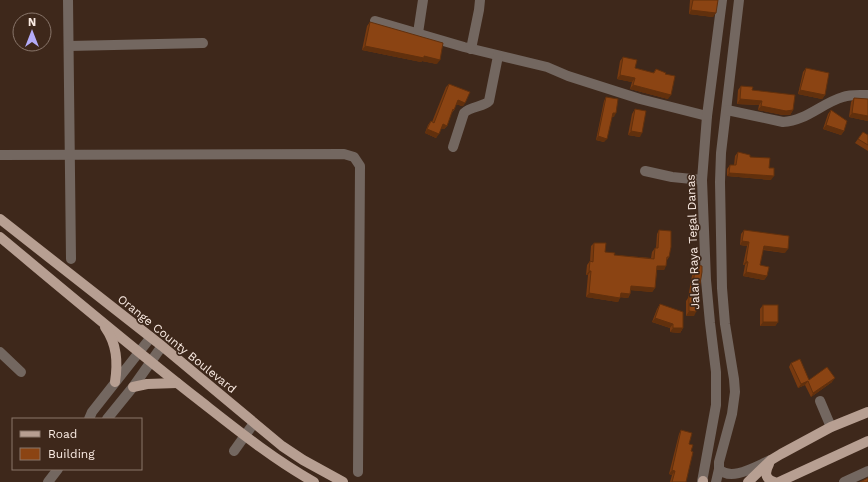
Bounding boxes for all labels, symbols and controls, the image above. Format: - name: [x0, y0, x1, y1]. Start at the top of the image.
- north arrow: [12, 12, 52, 52]
- text: N: [28, 16, 36, 29]
- street label: Jalan Raya Tegal Danas: [684, 174, 702, 310]
- street label: Orange County Boulevard: [115, 292, 239, 396]
- legend: [12, 418, 142, 470]
- text: Road: [48, 427, 77, 441]
- text: Building: [48, 447, 95, 461]

